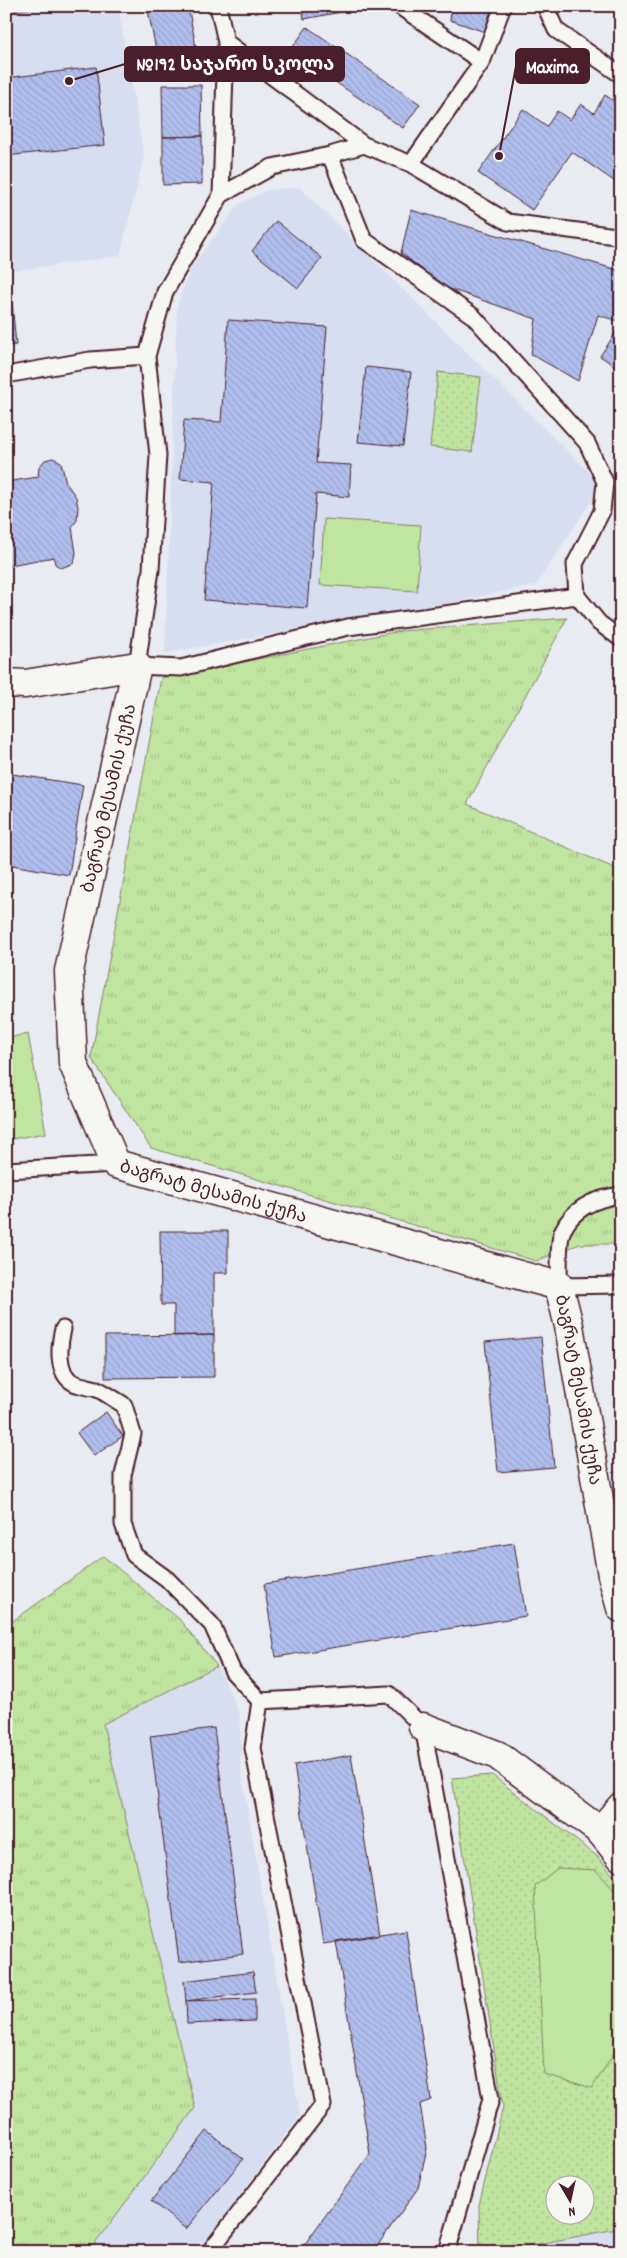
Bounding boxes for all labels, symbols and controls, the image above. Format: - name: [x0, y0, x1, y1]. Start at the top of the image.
- callout: №192 საჯარო სკოლა: [125, 47, 344, 81]
- callout: Maxima: [516, 49, 589, 83]
- text: №192 საჯარო სკოლა: [136, 53, 334, 80]
- text: Maxima: [526, 56, 579, 83]
- street label: ბაგრატ მესამის ქუჩა: [77, 702, 144, 895]
- street label: ბაგრატ მესამის ქუჩა: [116, 1156, 309, 1231]
- street label: ბაგრატ მესამის ქუჩა: [547, 1292, 606, 1487]
- north arrow: [544, 2176, 594, 2226]
- text: N: [567, 2200, 577, 2221]

